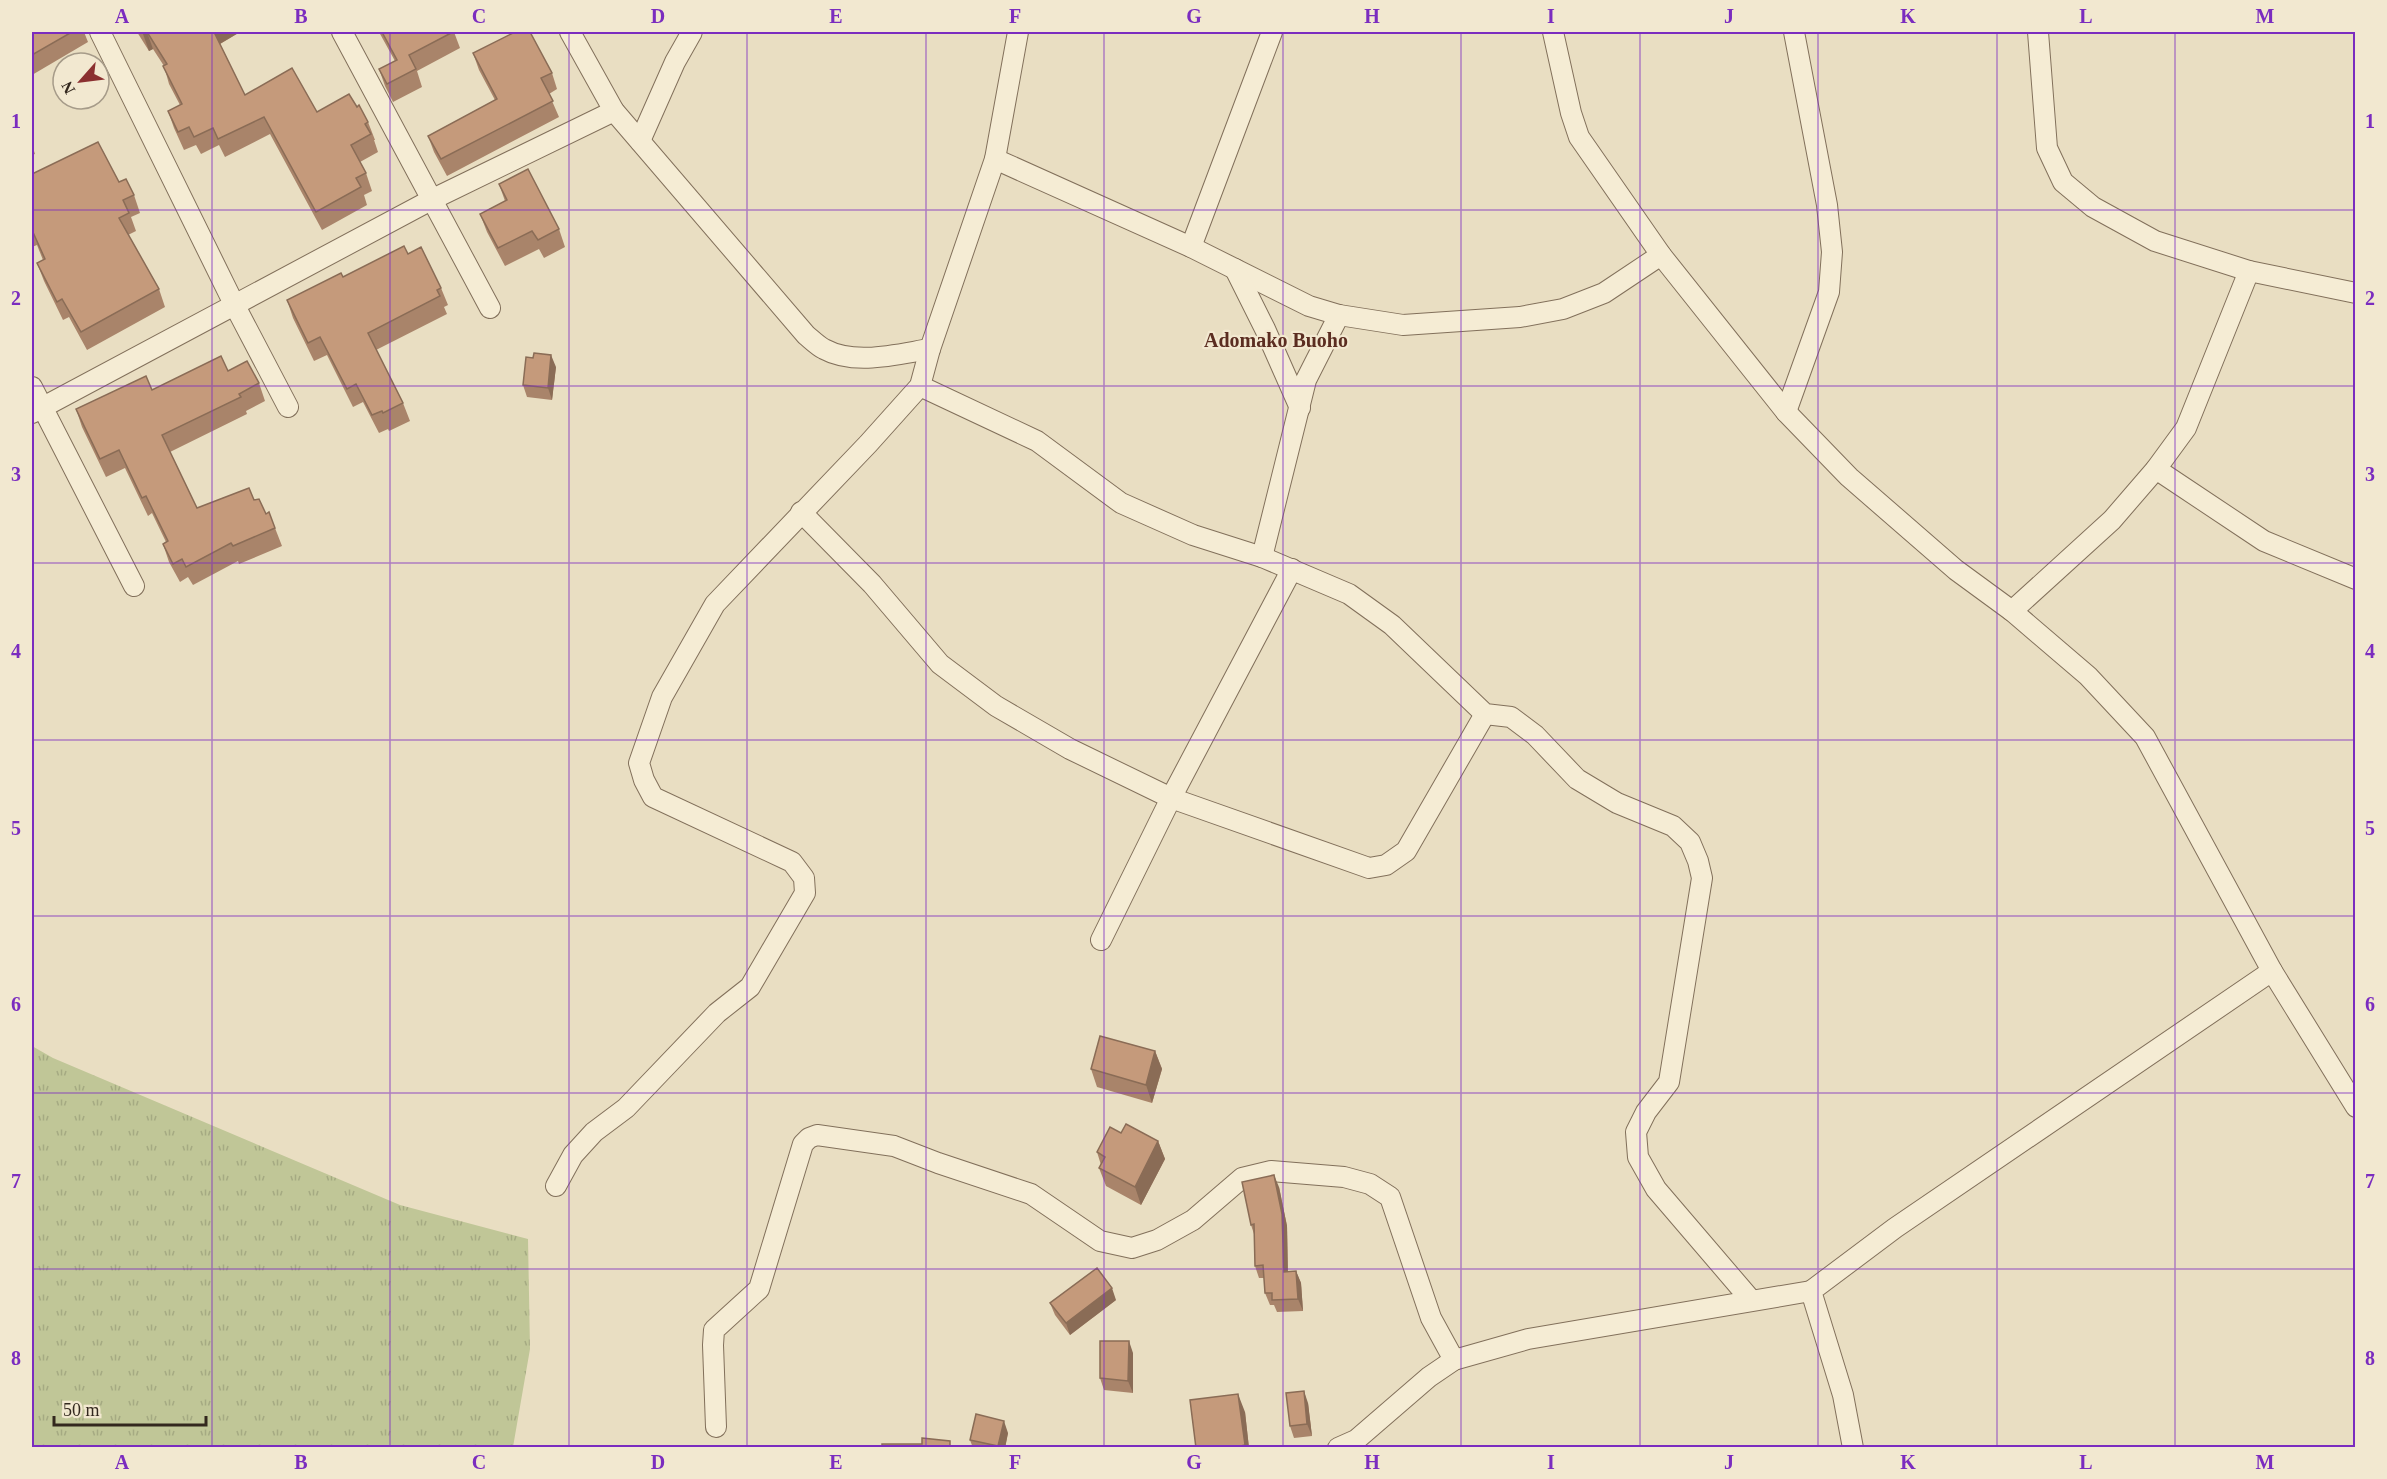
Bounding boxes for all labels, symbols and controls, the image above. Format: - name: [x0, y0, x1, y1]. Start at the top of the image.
- text: A: [115, 5, 130, 27]
- text: B: [294, 5, 308, 27]
- text: C: [472, 5, 486, 27]
- text: D: [651, 5, 665, 27]
- text: E: [829, 5, 843, 27]
- text: F: [1009, 5, 1021, 27]
- text: G: [1186, 5, 1202, 27]
- text: H: [1364, 5, 1380, 27]
- text: I: [1547, 5, 1555, 27]
- text: J: [1724, 5, 1734, 27]
- text: K: [1900, 5, 1916, 27]
- text: L: [2079, 5, 2093, 27]
- text: M: [2256, 5, 2275, 27]
- north arrow: [51, 51, 111, 111]
- text: N: [58, 78, 78, 97]
- text: 1: [11, 110, 21, 132]
- text: 1: [2365, 110, 2375, 132]
- text: 2: [11, 287, 21, 309]
- text: 2: [2365, 287, 2375, 309]
- district label: Adomako Buoho: [1204, 329, 1348, 351]
- text: 3: [11, 463, 21, 485]
- text: 3: [2365, 463, 2375, 485]
- text: 4: [11, 640, 21, 662]
- text: 4: [2365, 640, 2375, 662]
- text: 5: [11, 817, 21, 839]
- text: 5: [2365, 817, 2375, 839]
- text: 6: [11, 993, 21, 1015]
- text: 6: [2365, 993, 2375, 1015]
- text: 7: [11, 1170, 21, 1192]
- text: 7: [2365, 1170, 2375, 1192]
- text: 8: [11, 1347, 21, 1369]
- text: 8: [2365, 1347, 2375, 1369]
- scale bar: [54, 1389, 206, 1427]
- text: 50 m: [63, 1400, 100, 1420]
- text: A: [115, 1451, 130, 1473]
- text: B: [294, 1451, 308, 1473]
- text: C: [472, 1451, 486, 1473]
- text: D: [651, 1451, 665, 1473]
- text: E: [829, 1451, 843, 1473]
- text: F: [1009, 1451, 1021, 1473]
- text: G: [1186, 1451, 1202, 1473]
- text: H: [1364, 1451, 1380, 1473]
- text: I: [1547, 1451, 1555, 1473]
- text: J: [1724, 1451, 1734, 1473]
- text: K: [1900, 1451, 1916, 1473]
- text: L: [2079, 1451, 2093, 1473]
- text: M: [2256, 1451, 2275, 1473]

